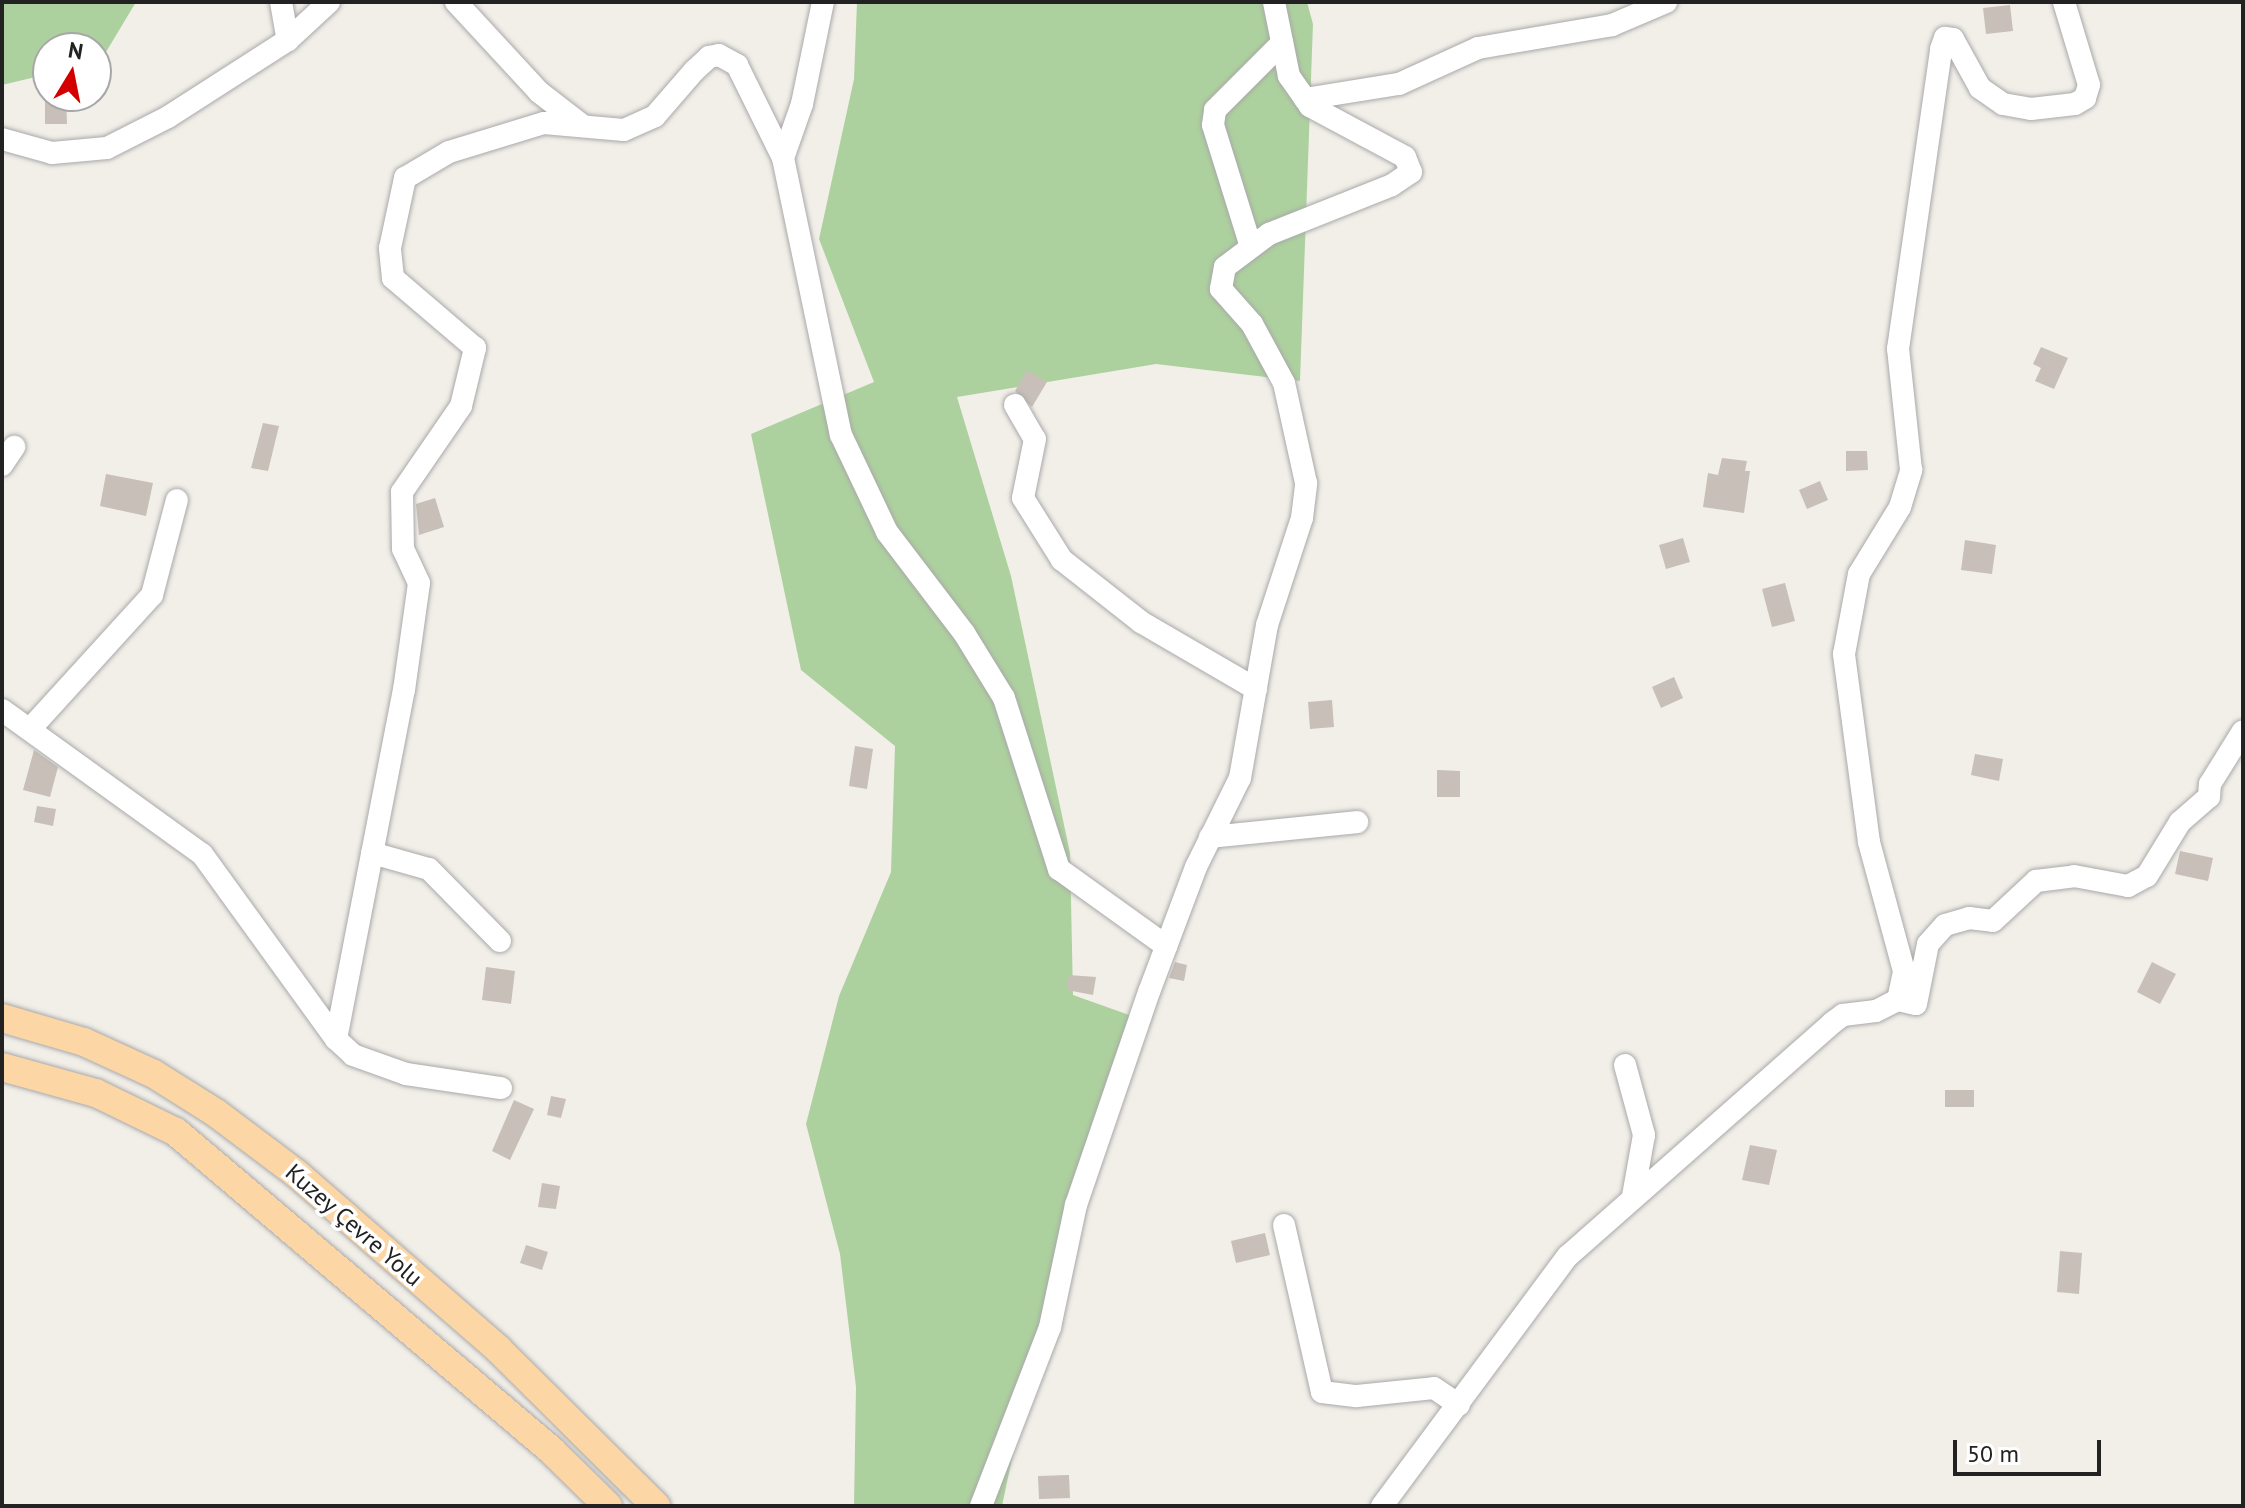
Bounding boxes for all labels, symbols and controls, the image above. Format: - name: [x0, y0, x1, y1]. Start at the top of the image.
- north arrow: [32, 32, 112, 112]
- text: N: [66, 35, 85, 65]
- street label: Kuzey Çevre Yolu: [279, 1157, 429, 1293]
- scale bar: [1957, 1424, 2105, 1474]
- text: 50 m: [1967, 1438, 2019, 1469]

